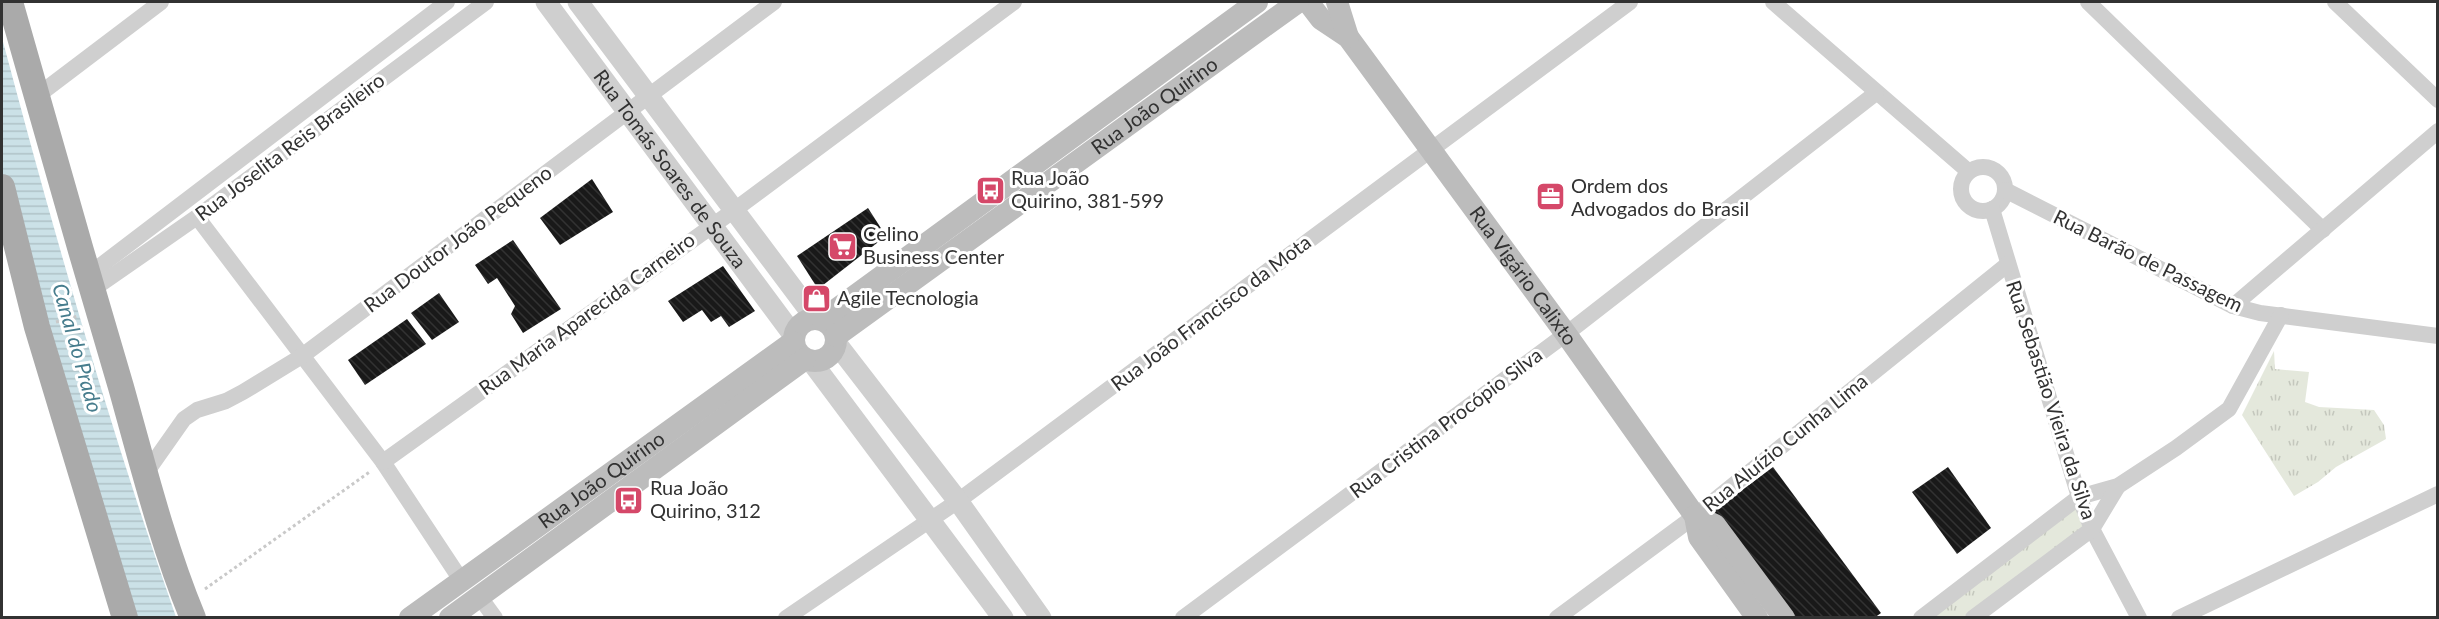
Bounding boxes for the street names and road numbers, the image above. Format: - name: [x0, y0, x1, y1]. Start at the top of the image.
- street label: Rua João Quirino: [1086, 51, 1222, 159]
- street label: Rua Tomás Soares de Souza: [589, 64, 752, 272]
- street label: Rua Joselita Reis Brasileiro: [190, 67, 389, 225]
- street label: Rua Doutor João Pequeno: [359, 160, 556, 317]
- street label: Rua Vigário Calixto: [1465, 201, 1583, 349]
- street label: Rua Barão de Passagem: [2050, 204, 2247, 316]
- street label: Rua Maria Aparecida Carneiro: [474, 227, 699, 400]
- street label: Rua João Francisco da Mota: [1106, 229, 1315, 395]
- street label: Rua Sebastião Vieira da Silva: [2002, 277, 2102, 522]
- street label: Rua Cristina Procópio Silva: [1345, 342, 1546, 502]
- street label: Rua Aluízio Cunha Lima: [1697, 368, 1872, 516]
- street label: Rua João Quirino: [533, 426, 669, 533]

